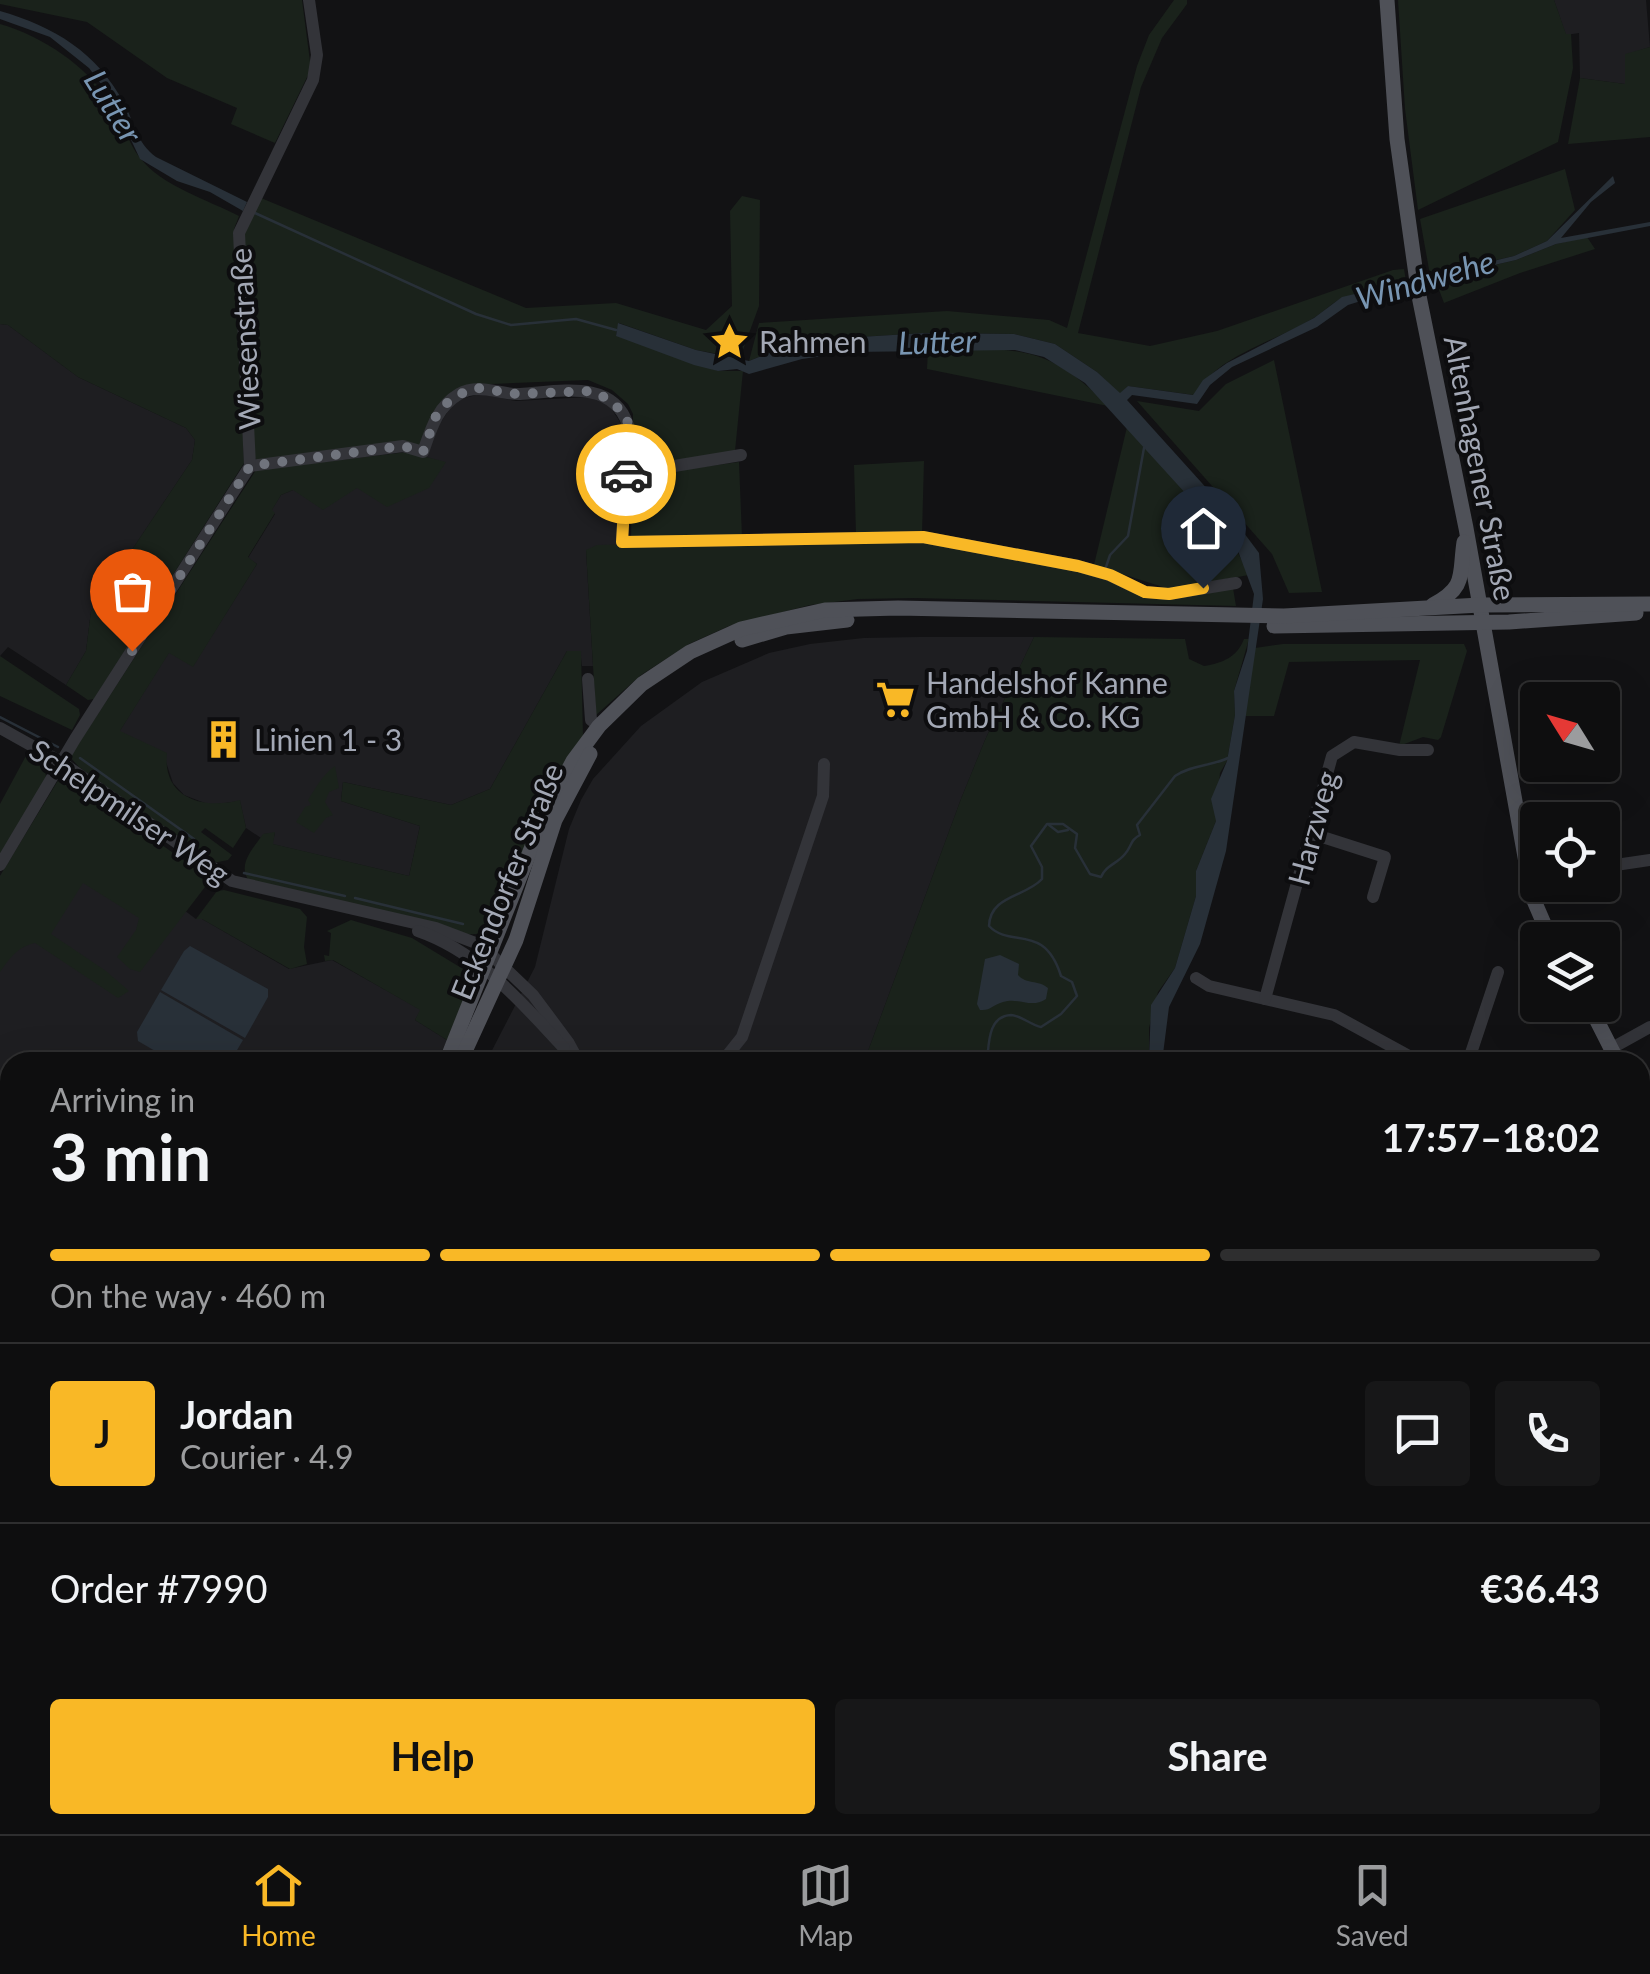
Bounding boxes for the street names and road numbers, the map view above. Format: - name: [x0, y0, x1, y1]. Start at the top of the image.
- street label: Wiesenstraße: [221, 247, 267, 431]
- street label: Altenhagener Straße: [1438, 332, 1524, 604]
- street label: Schelpmilser Weg: [23, 731, 237, 891]
- street label: Eckendorfer Straße: [442, 758, 570, 1004]
- street label: Harzweg: [1280, 767, 1344, 889]

